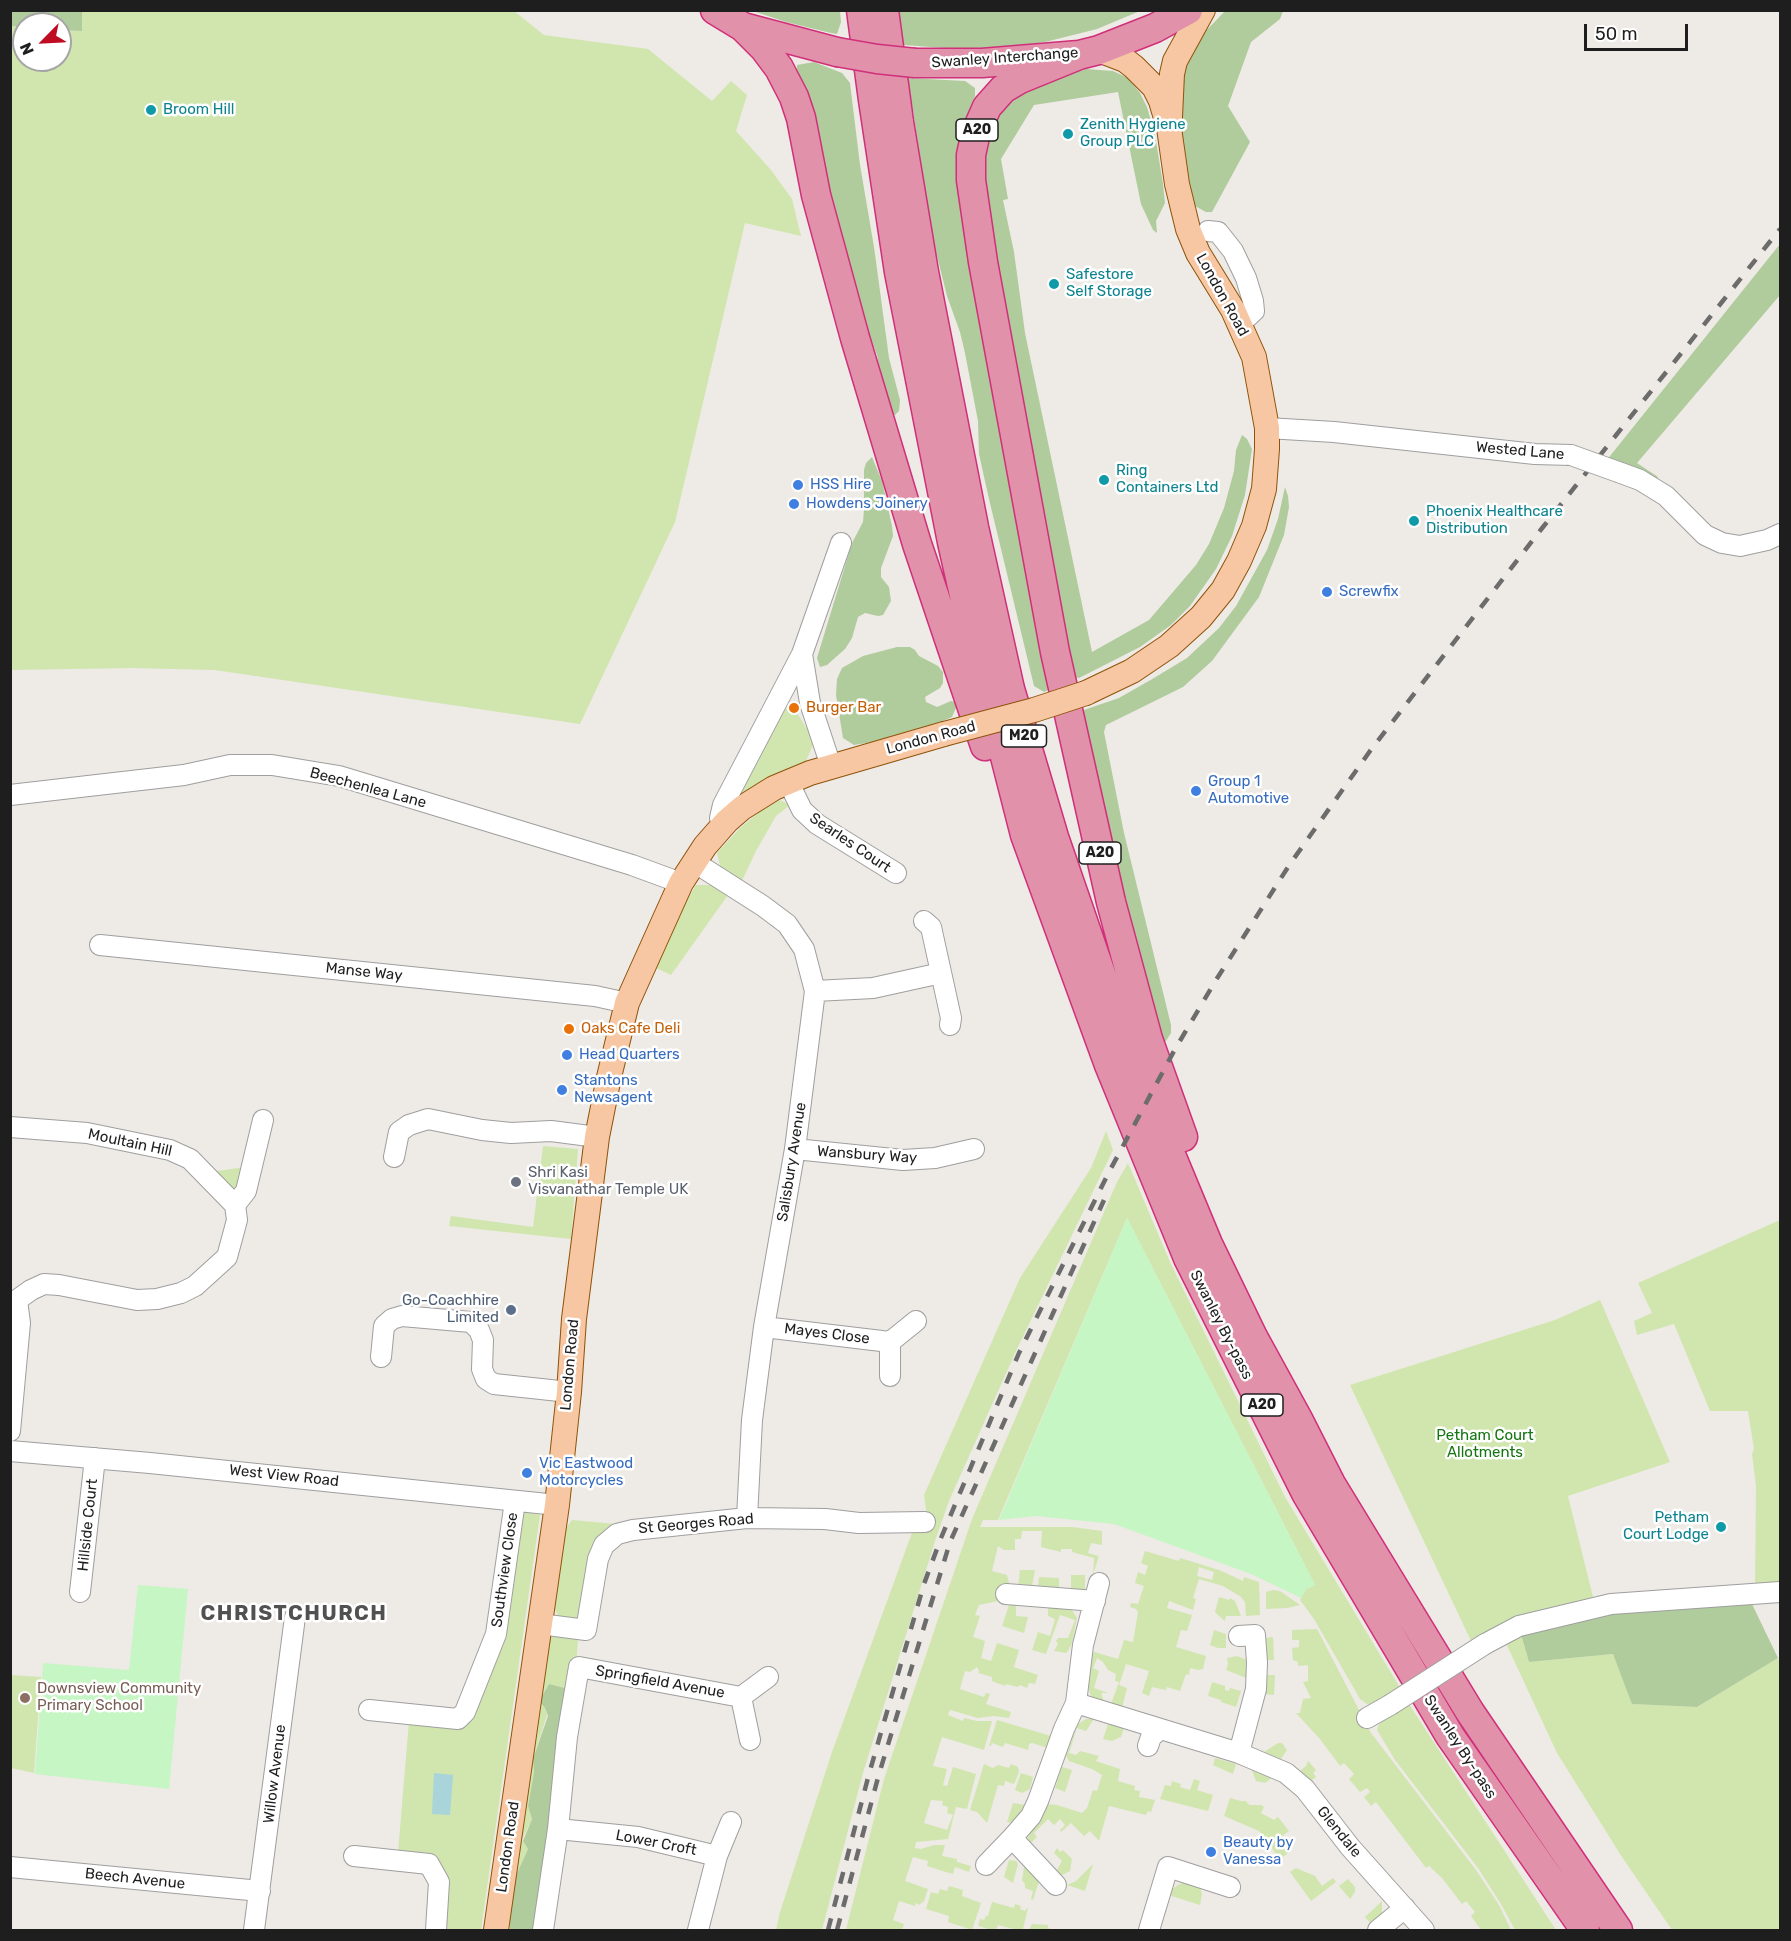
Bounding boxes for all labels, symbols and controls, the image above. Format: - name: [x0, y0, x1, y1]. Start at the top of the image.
- north arrow: [12, 12, 72, 72]
- scale bar: [1587, 12, 1690, 50]
- text: 50 m: [1595, 23, 1638, 45]
- text: N: [16, 40, 38, 58]
- street label: Swanley Interchange: [931, 44, 1079, 72]
- place label: Broom Hill: [163, 101, 234, 119]
- marker: Broom Hill: [144, 103, 158, 117]
- place label: Zenith Hygiene Group PLC: [1080, 116, 1186, 151]
- road number: A20: [956, 119, 998, 141]
- marker: Zenith Hygiene Group PLC: [1061, 127, 1075, 141]
- street label: London Road: [1192, 250, 1252, 340]
- place label: Safestore Self Storage: [1066, 266, 1152, 301]
- marker: Safestore Self Storage: [1047, 277, 1061, 291]
- street label: Wested Lane: [1475, 438, 1565, 464]
- place label: Ring Containers Ltd: [1116, 462, 1218, 497]
- marker: Ring Containers Ltd: [1097, 473, 1111, 487]
- place label: HSS Hire: [810, 476, 871, 494]
- marker: HSS Hire: [791, 478, 805, 492]
- place label: Howdens Joinery: [806, 495, 928, 513]
- marker: Howdens Joinery: [787, 497, 801, 511]
- place label: Phoenix Healthcare Distribution: [1426, 503, 1563, 538]
- marker: Phoenix Healthcare Distribution: [1407, 514, 1421, 528]
- place label: Screwfix: [1339, 583, 1399, 601]
- marker: Screwfix: [1320, 585, 1334, 599]
- place label: Burger Bar: [806, 699, 881, 717]
- marker: Burger Bar: [787, 701, 801, 715]
- street label: London Road: [884, 717, 978, 759]
- road number: M20: [1002, 725, 1046, 747]
- street label: Beechenlea Lane: [308, 764, 428, 812]
- place label: Group 1 Automotive: [1208, 773, 1289, 808]
- marker: Group 1 Automotive: [1189, 784, 1203, 798]
- street label: Searles Court: [806, 809, 894, 877]
- road number: A20: [1079, 842, 1121, 864]
- street label: Manse Way: [325, 959, 403, 985]
- place label: Oaks Cafe Deli: [581, 1020, 680, 1038]
- marker: Oaks Cafe Deli: [562, 1022, 576, 1036]
- place label: Head Quarters: [579, 1046, 680, 1064]
- marker: Head Quarters: [560, 1048, 574, 1062]
- place label: Stantons Newsagent: [574, 1072, 653, 1107]
- marker: Stantons Newsagent: [555, 1083, 569, 1097]
- street label: Salisbury Avenue: [774, 1101, 810, 1223]
- street label: Moultain Hill: [86, 1125, 174, 1161]
- street label: Wansbury Way: [816, 1143, 918, 1167]
- place label: Shri Kasi Visvanathar Temple UK: [528, 1164, 688, 1199]
- marker: Shri Kasi Visvanathar Temple UK: [509, 1175, 523, 1189]
- street label: Swanley By-pass: [1186, 1267, 1256, 1383]
- place label: Go-Coachhire Limited: [402, 1292, 499, 1327]
- marker: Go-Coachhire Limited: [504, 1303, 518, 1317]
- street label: London Road: [557, 1318, 583, 1412]
- street label: Mayes Close: [783, 1320, 871, 1348]
- road number: A20: [1241, 1394, 1283, 1416]
- park label: Petham Court Allotments: [1436, 1427, 1534, 1462]
- place label: Vic Eastwood Motorcycles: [539, 1455, 633, 1490]
- street label: West View Road: [228, 1461, 340, 1491]
- marker: Vic Eastwood Motorcycles: [520, 1466, 534, 1480]
- street label: Hillside Court: [74, 1478, 102, 1572]
- place label: Petham Court Lodge: [1623, 1509, 1709, 1544]
- street label: St Georges Road: [638, 1510, 754, 1538]
- street label: Southview Close: [488, 1511, 522, 1629]
- marker: Petham Court Lodge: [1714, 1520, 1728, 1534]
- district label: CHRISTCHURCH: [201, 1601, 387, 1627]
- street label: Springfield Avenue: [594, 1662, 726, 1702]
- place label: Downsview Community Primary School: [37, 1680, 201, 1715]
- marker: Downsview Community Primary School: [18, 1691, 32, 1705]
- street label: Swanley By-pass: [1420, 1692, 1500, 1802]
- street label: Willow Avenue: [260, 1723, 290, 1825]
- street label: London Road: [493, 1800, 523, 1894]
- street label: Glendale: [1313, 1803, 1365, 1861]
- street label: Lower Croft: [614, 1826, 698, 1860]
- place label: Beauty by Vanessa: [1223, 1834, 1293, 1869]
- marker: Beauty by Vanessa: [1204, 1845, 1218, 1859]
- street label: Beech Avenue: [84, 1865, 186, 1893]

